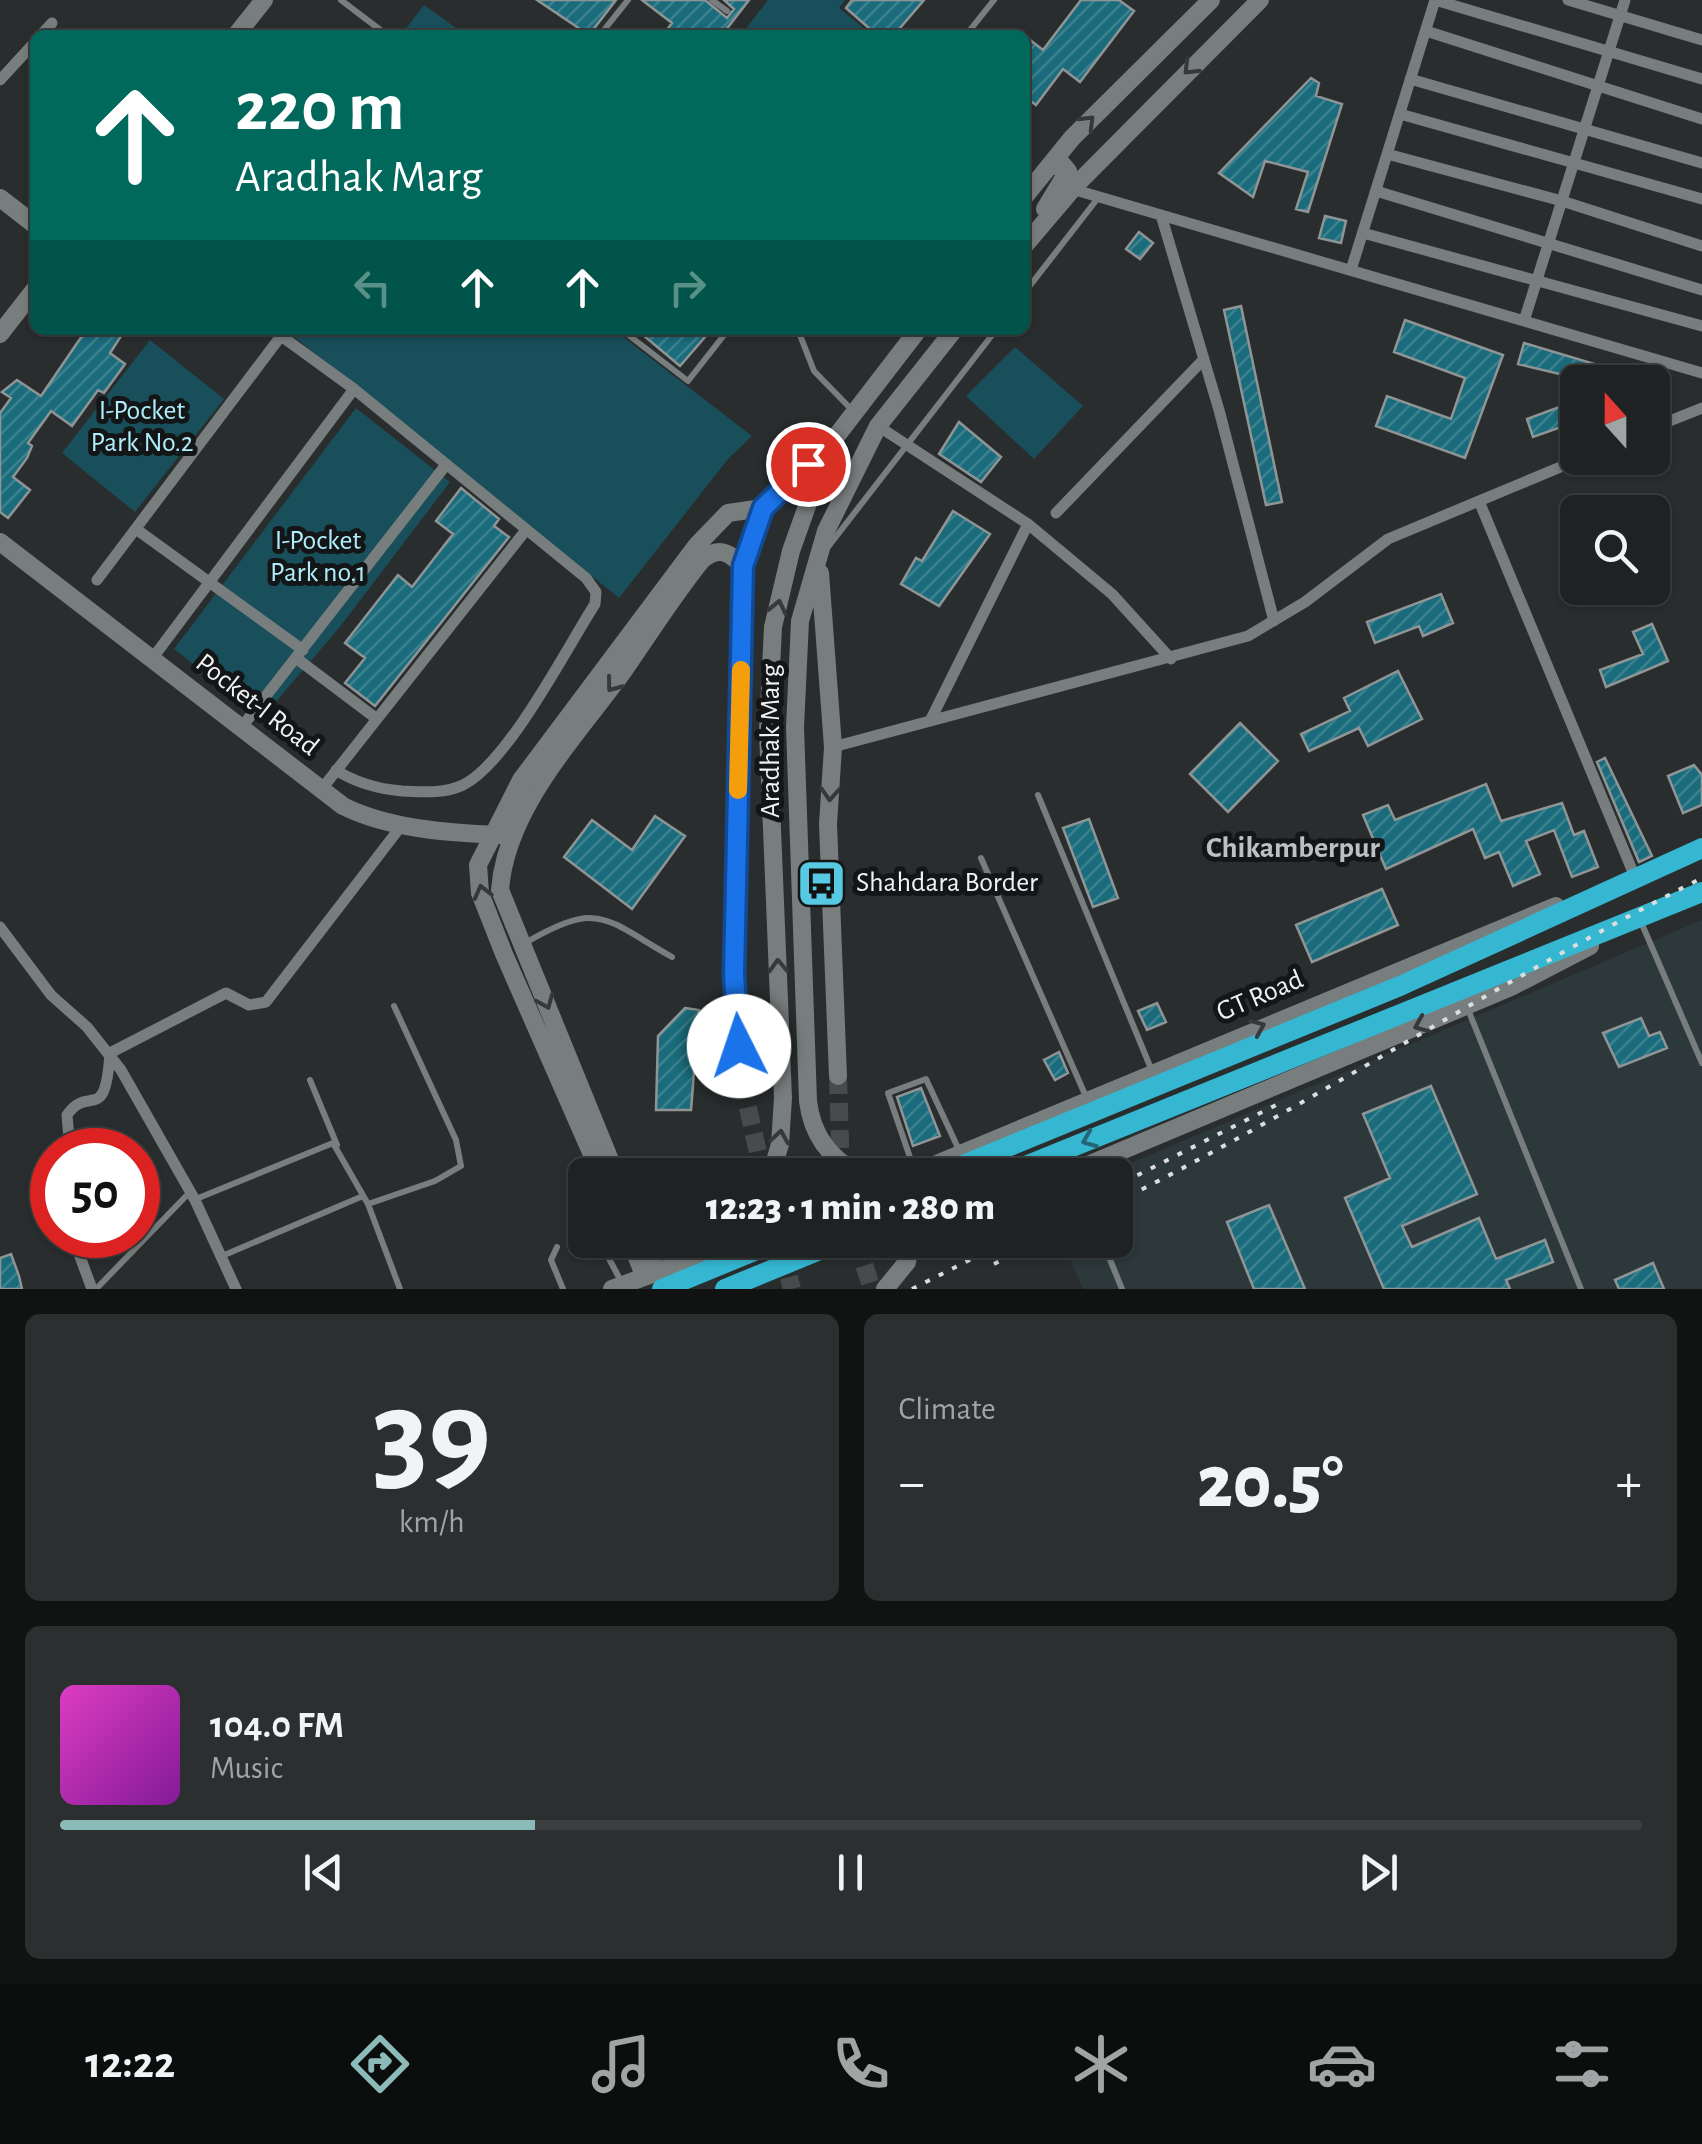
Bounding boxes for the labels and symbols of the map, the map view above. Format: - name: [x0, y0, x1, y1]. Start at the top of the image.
- one-way arrow: [1184, 56, 1202, 74]
- one-way arrow: [1077, 116, 1095, 134]
- north arrow: [1560, 365, 1670, 475]
- park label: I-Pocket Park No.2: [90, 397, 194, 457]
- pin: [766, 422, 851, 507]
- park label: I-Pocket Park no.1: [270, 527, 366, 587]
- one-way arrow: [766, 599, 787, 616]
- street label: Pocket-I Road: [190, 649, 324, 761]
- street label: Aradhak Marg: [757, 664, 785, 818]
- one-way arrow: [607, 674, 624, 692]
- one-way arrow: [820, 787, 841, 803]
- district label: Chikamberpur: [1206, 833, 1381, 863]
- bus stop icon: Shahdara Border: [795, 857, 847, 909]
- place label: Shahdara Border: [856, 869, 1038, 897]
- one-way arrow: [473, 884, 494, 901]
- one-way arrow: [767, 957, 788, 973]
- street label: GT Road: [1213, 965, 1307, 1027]
- one-way arrow: [535, 992, 555, 1010]
- position arrow: [687, 994, 791, 1098]
- one-way arrow: [1413, 1013, 1431, 1033]
- one-way arrow: [1247, 1019, 1265, 1039]
- speed limit sign: 50: [30, 1128, 160, 1258]
- one-way arrow: [1081, 1128, 1099, 1148]
- one-way arrow: [769, 1129, 790, 1145]

